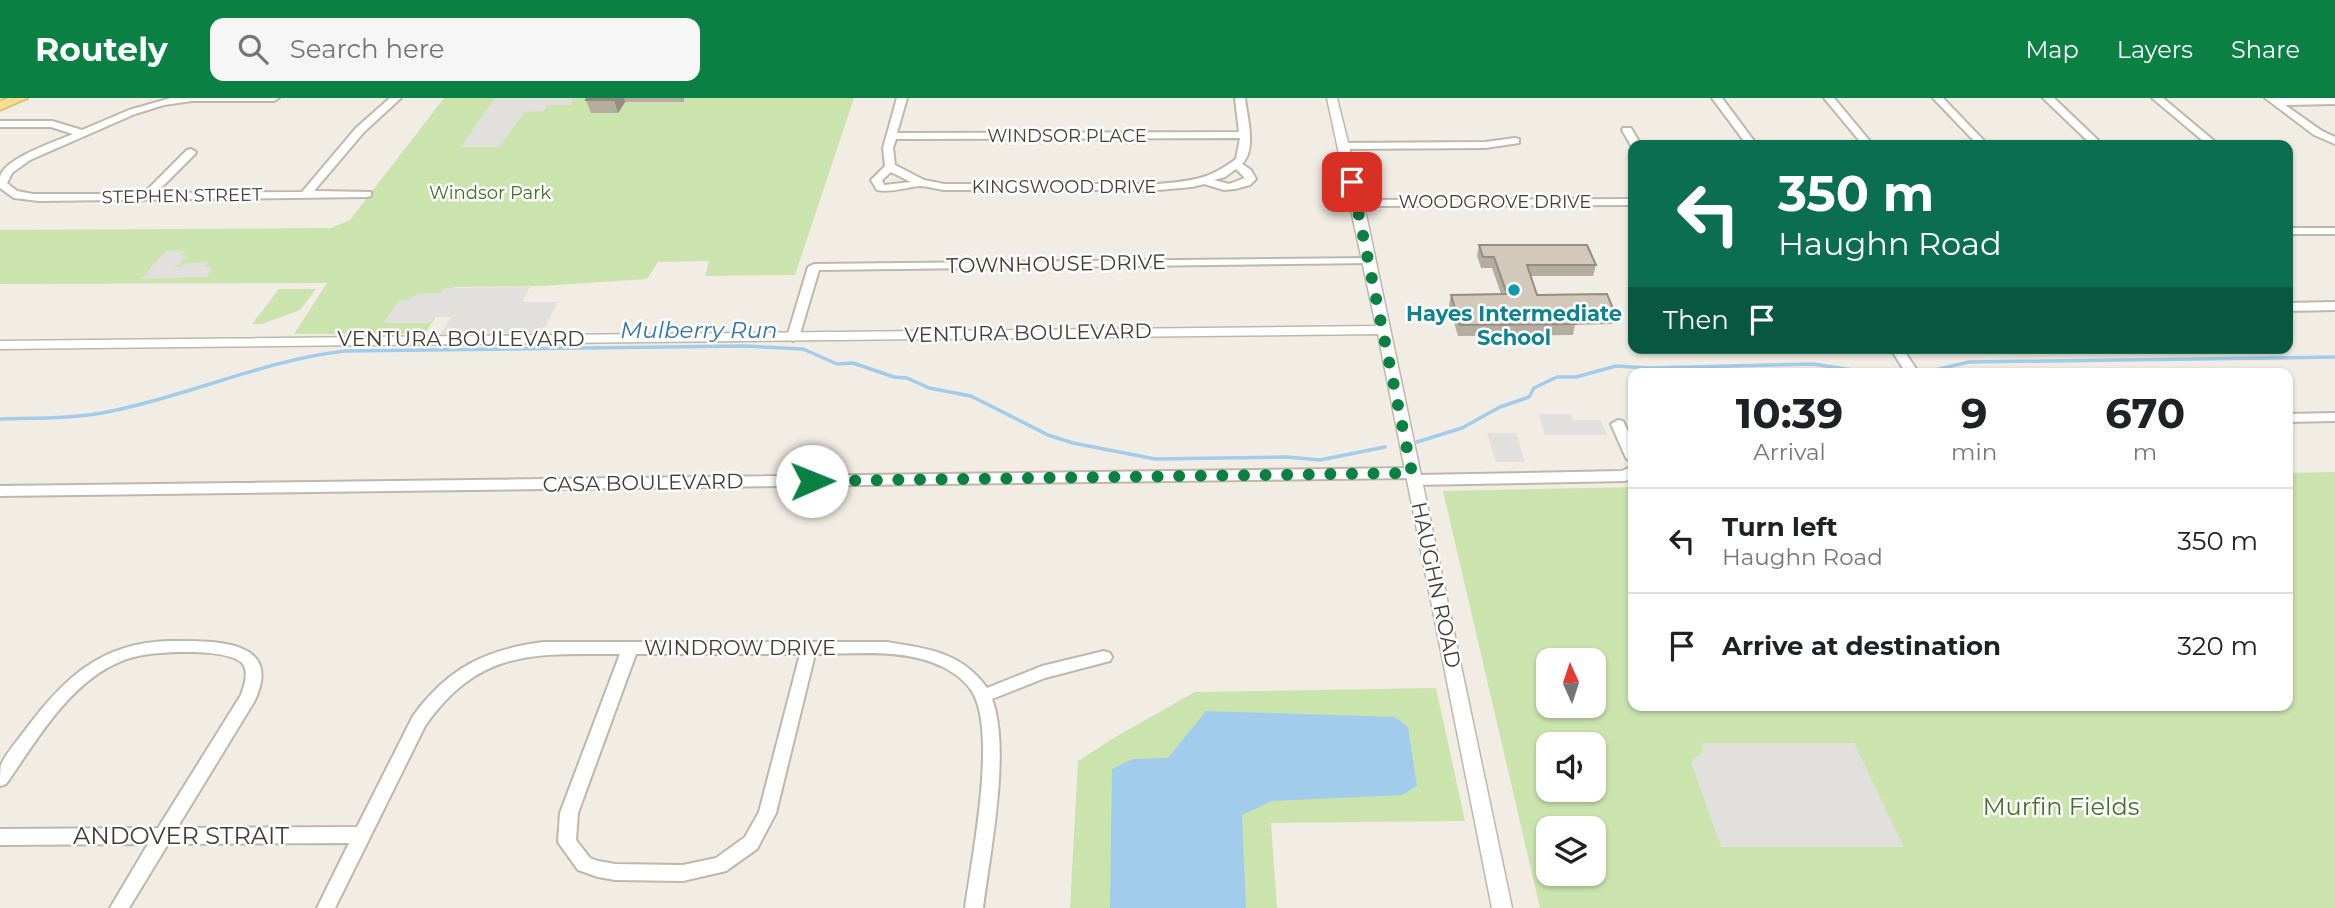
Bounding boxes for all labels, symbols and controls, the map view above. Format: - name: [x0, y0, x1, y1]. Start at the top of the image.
- search box: [210, 18, 700, 81]
- text: Routely: [35, 29, 168, 69]
- icon: search: [234, 30, 272, 68]
- text: Search here: [290, 33, 445, 65]
- text: Map: [2025, 35, 2079, 64]
- text: Layers: [2117, 35, 2193, 64]
- text: Share: [2231, 35, 2300, 64]
- street label: WINDSOR PLACE: [987, 125, 1147, 147]
- pin: [1322, 152, 1382, 212]
- icon: arrive: [1333, 163, 1371, 201]
- text: 350 m: [1778, 164, 1934, 223]
- icon: left: [1663, 168, 1754, 259]
- street label: KINGSWOOD DRIVE: [972, 176, 1156, 198]
- park label: Windsor Park: [429, 182, 551, 204]
- street label: STEPHEN STREET: [101, 184, 263, 208]
- street label: WOODGROVE DRIVE: [1399, 191, 1591, 213]
- text: Haughn Road: [1778, 224, 2002, 263]
- street label: TOWNHOUSE DRIVE: [946, 249, 1166, 278]
- marker: Hayes Intermediate School: [1506, 282, 1522, 298]
- place label: Hayes Intermediate School: [1406, 301, 1622, 350]
- icon: arrive: [1743, 301, 1781, 339]
- text: Then: [1663, 304, 1729, 336]
- water label: Mulberry Run: [620, 316, 778, 344]
- street label: VENTURA BOULEVARD: [904, 318, 1152, 347]
- street label: VENTURA BOULEVARD: [337, 326, 585, 351]
- text: 10:39: [1736, 387, 1843, 439]
- text: 9: [1961, 387, 1988, 439]
- text: 670: [2105, 387, 2185, 439]
- text: Arrival: [1753, 438, 1826, 466]
- text: min: [1951, 438, 1997, 466]
- text: m: [2133, 438, 2157, 466]
- position arrow: [775, 444, 849, 518]
- street label: CASA BOULEVARD: [542, 468, 744, 497]
- street label: HAUGHN ROAD: [1407, 499, 1466, 670]
- text: Turn left: [1722, 511, 1838, 543]
- icon: left: [1663, 522, 1701, 560]
- text: 350 m: [2177, 525, 2258, 557]
- text: Haughn Road: [1722, 543, 1883, 571]
- icon: arrive: [1663, 627, 1701, 665]
- text: Arrive at destination: [1722, 630, 2001, 662]
- text: 320 m: [2177, 630, 2258, 662]
- street label: WINDROW DRIVE: [644, 635, 836, 660]
- north arrow: [1536, 648, 1606, 718]
- map controls: [1536, 648, 1606, 886]
- button: sound: [1536, 732, 1606, 802]
- park label: Murfin Fields: [1983, 792, 2139, 821]
- button: layers: [1536, 816, 1606, 886]
- street label: ANDOVER STRAIT: [73, 821, 289, 850]

